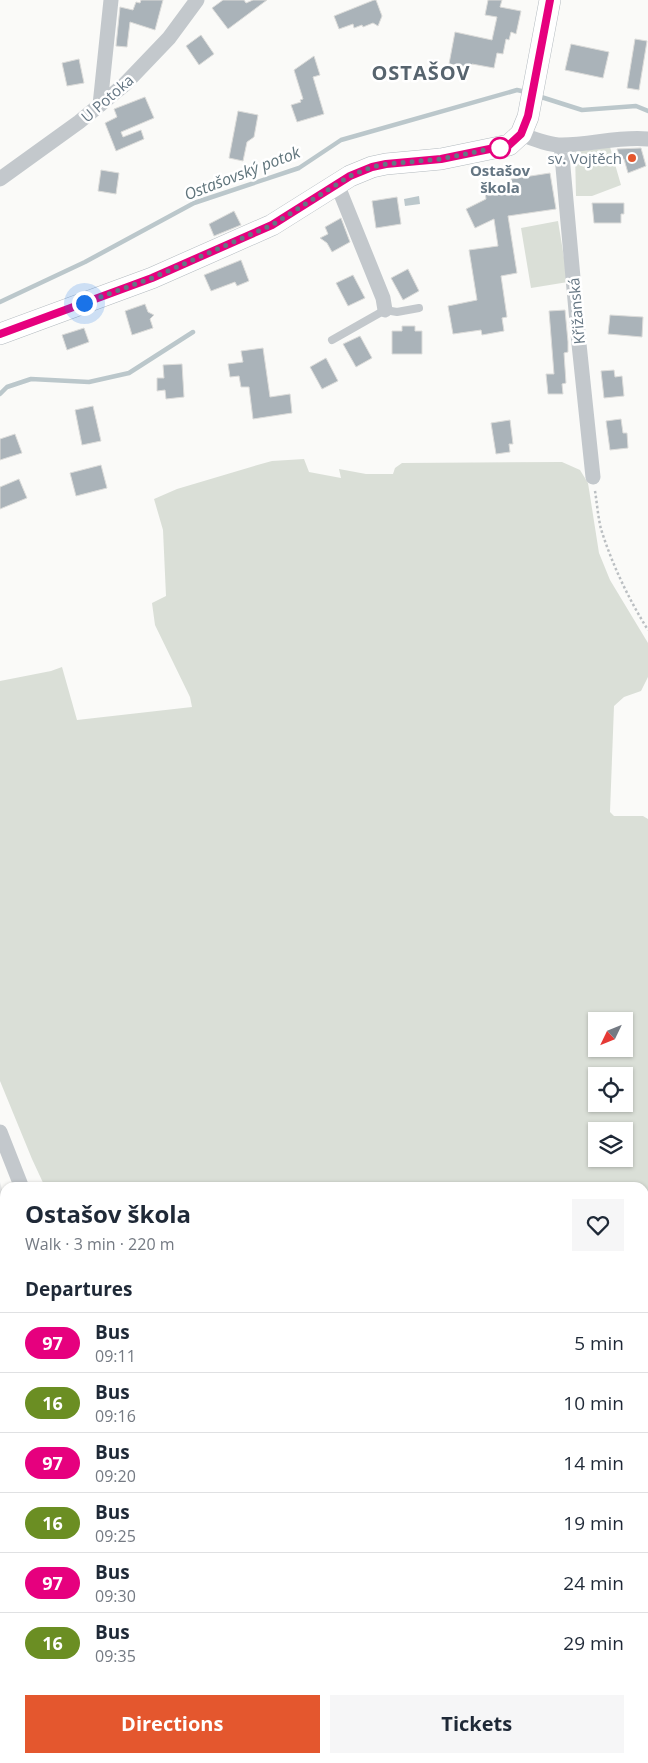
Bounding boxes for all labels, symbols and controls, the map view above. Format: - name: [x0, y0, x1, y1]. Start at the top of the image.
- district label: OSTAŠOV: [371, 59, 471, 86]
- street label: U Potoka: [76, 70, 138, 126]
- marker: Ostašov škola: [489, 137, 511, 159]
- water label: Ostašovský potok: [181, 140, 304, 205]
- place label: sv. Vojtěch: [548, 148, 622, 168]
- marker: sv. Vojtěch: [626, 152, 638, 164]
- place label: Ostašov škola: [470, 160, 531, 197]
- street label: Křižanská: [563, 277, 589, 345]
- your location: [72, 291, 97, 316]
- north arrow: [588, 1012, 632, 1058]
- map controls: [588, 1012, 633, 1167]
- button: locate: [588, 1067, 633, 1112]
- button: layers: [588, 1122, 633, 1167]
- text: Ostašov škola: [25, 1197, 191, 1230]
- button: heart: [572, 1199, 624, 1251]
- text: Walk · 3 min · 220 m: [25, 1233, 175, 1255]
- text: Departures: [25, 1276, 132, 1302]
- text: Bus: [95, 1319, 130, 1345]
- text: 5 min: [574, 1330, 624, 1356]
- text: 97: [42, 1331, 63, 1355]
- text: 09:11: [95, 1345, 136, 1367]
- text: Bus: [95, 1379, 130, 1405]
- text: 10 min: [563, 1390, 624, 1416]
- text: 16: [42, 1391, 63, 1415]
- text: 09:16: [95, 1405, 136, 1427]
- text: Bus: [95, 1439, 130, 1465]
- text: 14 min: [563, 1450, 624, 1476]
- text: 97: [42, 1451, 63, 1475]
- text: 09:20: [95, 1465, 136, 1487]
- text: Bus: [95, 1499, 130, 1525]
- text: 19 min: [563, 1510, 624, 1536]
- text: 16: [42, 1511, 63, 1535]
- text: 09:25: [95, 1525, 136, 1547]
- text: Bus: [95, 1559, 130, 1585]
- text: 24 min: [563, 1570, 624, 1596]
- text: 97: [42, 1571, 63, 1595]
- text: 09:30: [95, 1585, 136, 1607]
- text: Bus: [95, 1619, 130, 1645]
- text: 29 min: [563, 1630, 624, 1656]
- text: 16: [42, 1631, 63, 1655]
- text: 09:35: [95, 1645, 136, 1667]
- button: Directions: [25, 1695, 320, 1753]
- button: Tickets: [330, 1695, 624, 1753]

